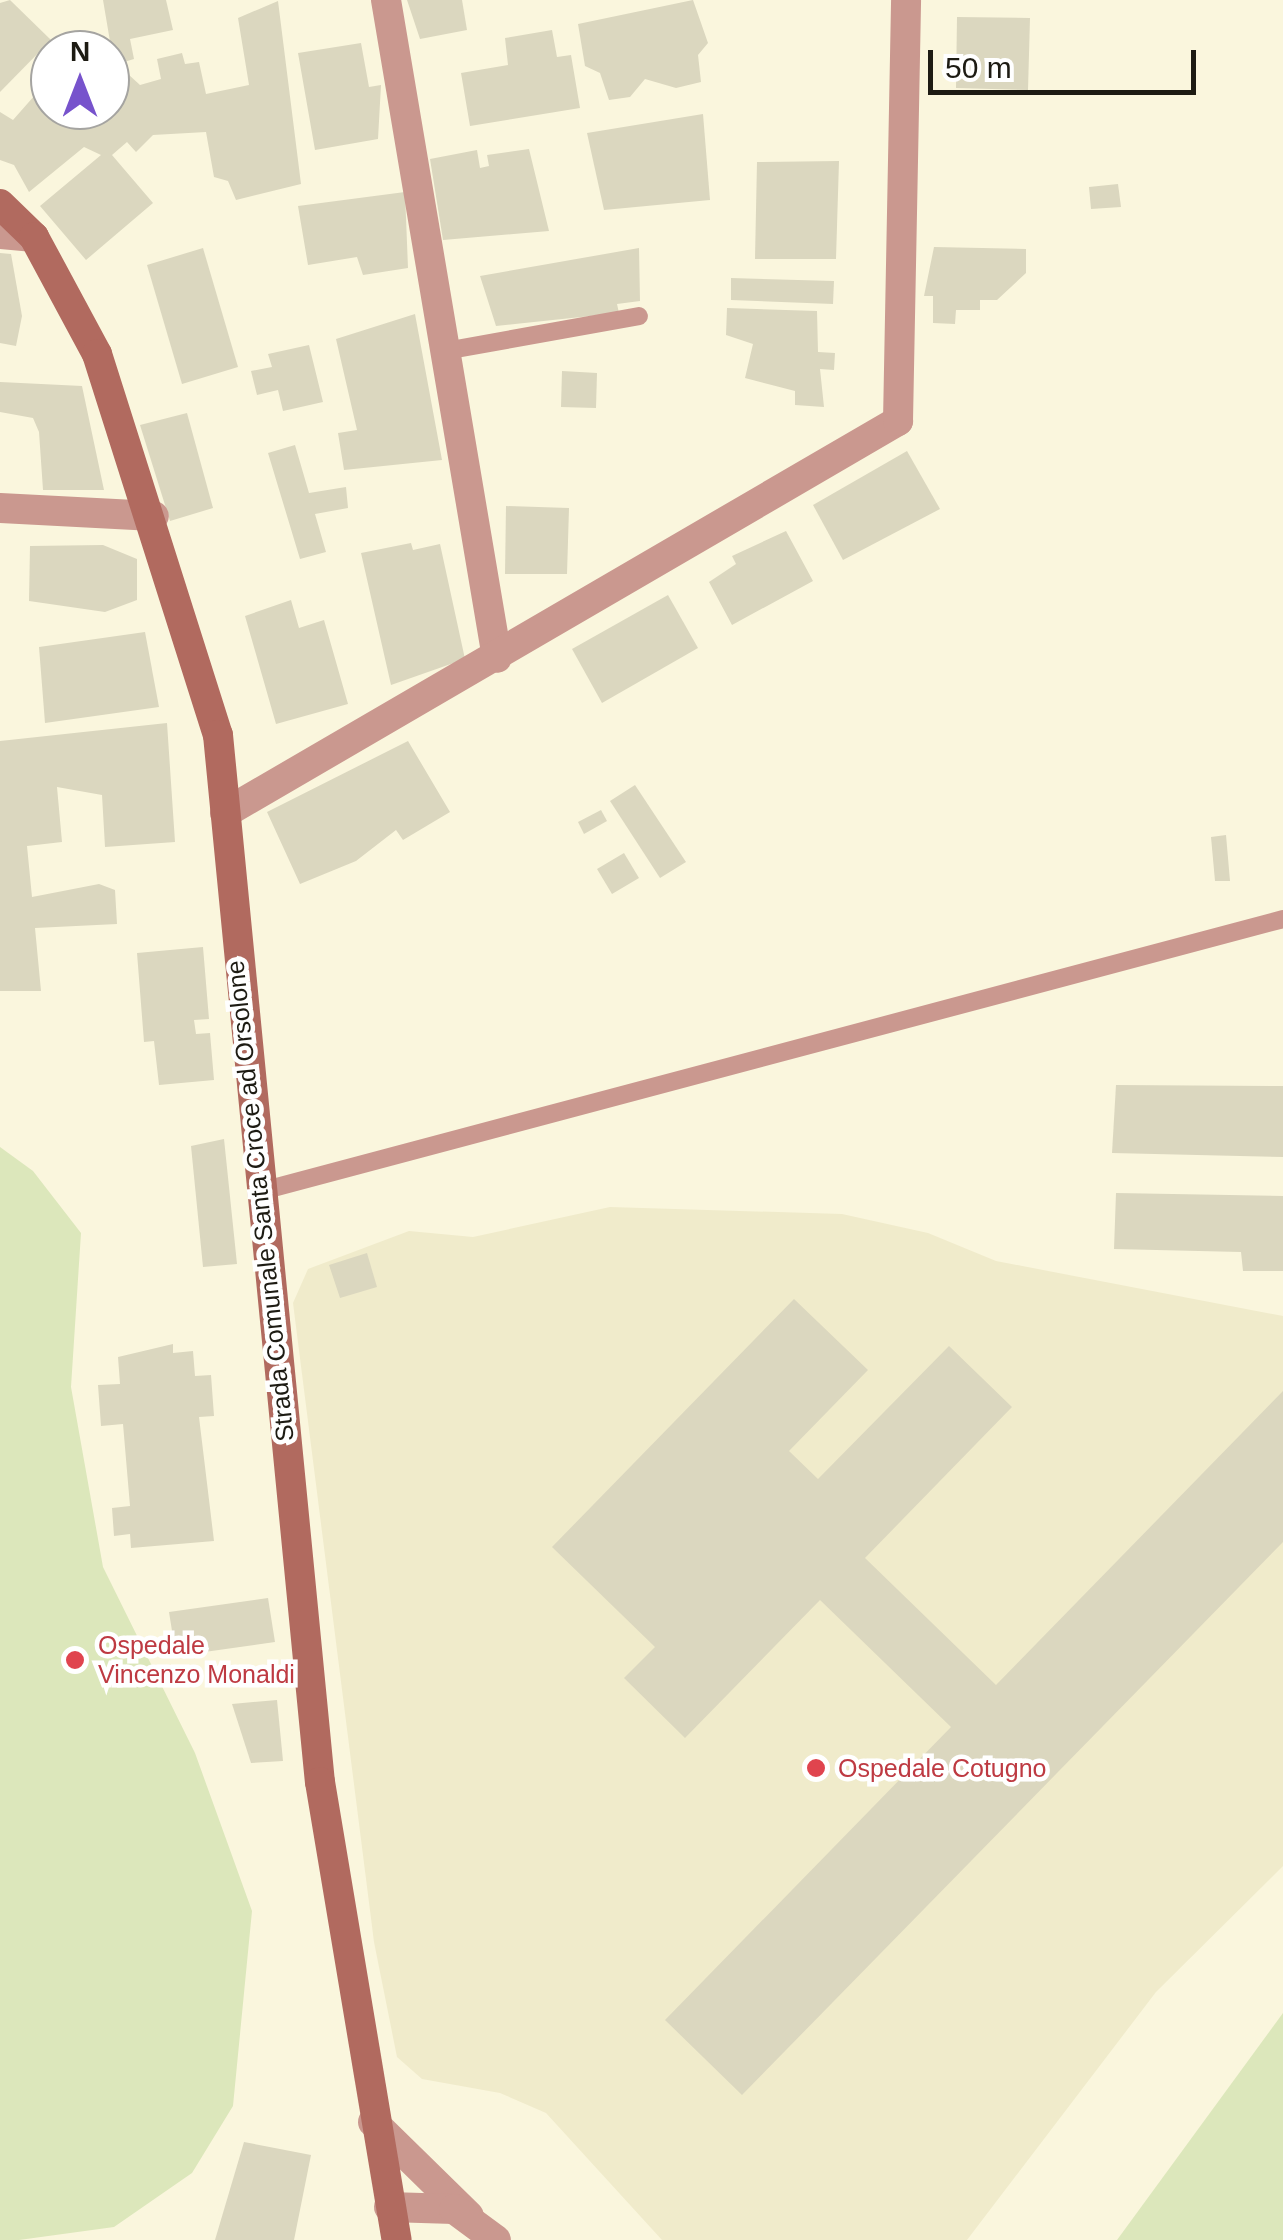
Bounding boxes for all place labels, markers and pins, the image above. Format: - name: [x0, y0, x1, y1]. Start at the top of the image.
- place label: Ospedale Vincenzo Monaldi: [98, 1631, 295, 1690]
- marker: Ospedale Vincenzo Monaldi: [62, 1647, 88, 1673]
- place label: Ospedale Cotugno: [838, 1753, 1046, 1783]
- marker: Ospedale Cotugno: [803, 1755, 829, 1781]

